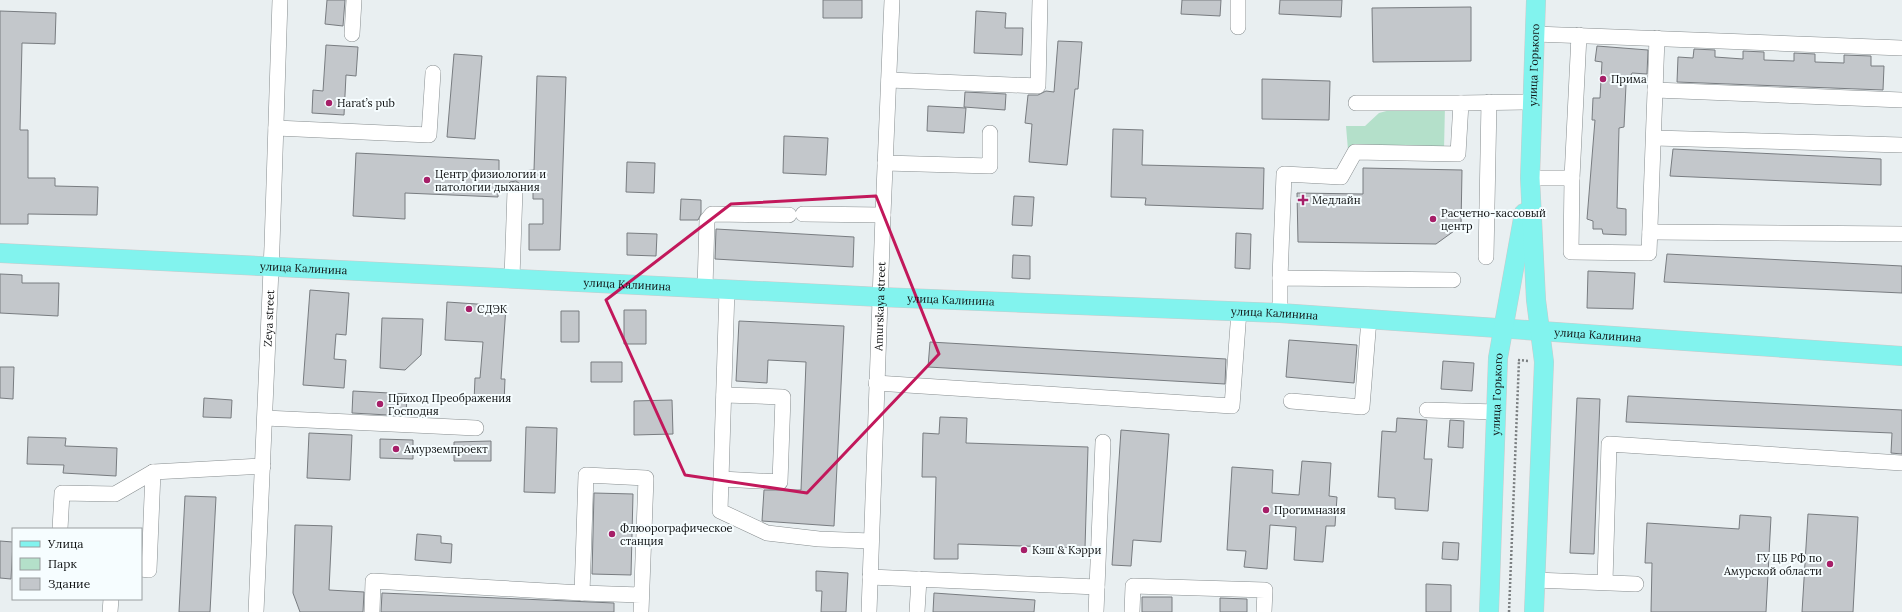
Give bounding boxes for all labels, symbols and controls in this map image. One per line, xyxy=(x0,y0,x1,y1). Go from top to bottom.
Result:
street label: улица Горького xyxy=(1525,23,1542,107)
place label: Прима xyxy=(1611,72,1647,86)
marker: Прима xyxy=(1598,74,1608,84)
place label: Harat’s pub xyxy=(337,96,395,110)
marker: Harat’s pub xyxy=(324,98,334,108)
place label: Центр физиологии и патологии дыхания xyxy=(435,167,546,194)
marker: Центр физиологии и патологии дыхания xyxy=(422,175,432,185)
place label: Медлайн xyxy=(1312,193,1361,207)
marker: Медлайн xyxy=(1297,194,1309,206)
place label: Расчетно-кассовый центр xyxy=(1441,206,1546,233)
marker: Расчетно-кассовый центр xyxy=(1428,214,1438,224)
street label: улица Калинина xyxy=(260,259,348,277)
street label: Amurskaya street xyxy=(871,261,888,352)
street label: улица Калинина xyxy=(583,275,672,294)
street label: Zeya street xyxy=(261,289,277,347)
street label: улица Калинина xyxy=(907,291,995,309)
place label: СДЭК xyxy=(477,302,508,316)
marker: СДЭК xyxy=(464,304,474,314)
street label: улица Калинина xyxy=(1231,304,1319,323)
street label: улица Калинина xyxy=(1554,325,1642,345)
street label: улица Горького xyxy=(1488,352,1506,436)
place label: Приход Преображения Господня xyxy=(388,391,511,418)
marker: Приход Преображения Господня xyxy=(375,399,385,409)
place label: Амурземпроект xyxy=(403,442,488,456)
marker: Амурземпроект xyxy=(391,444,401,454)
place label: Прогимназия xyxy=(1274,503,1346,517)
marker: Прогимназия xyxy=(1261,505,1271,515)
place label: Флюорографическое станция xyxy=(620,521,733,548)
legend xyxy=(12,528,142,600)
marker: Флюорографическое станция xyxy=(607,529,617,539)
text: Улица xyxy=(47,536,84,551)
place label: Кэш & Кэрри xyxy=(1032,543,1101,557)
marker: Кэш & Кэрри xyxy=(1019,545,1029,555)
place label: ГУ ЦБ РФ по Амурской области xyxy=(1723,551,1822,578)
text: Парк xyxy=(48,556,77,571)
marker: ГУ ЦБ РФ по Амурской области xyxy=(1825,559,1835,569)
text: Здание xyxy=(48,576,91,591)

